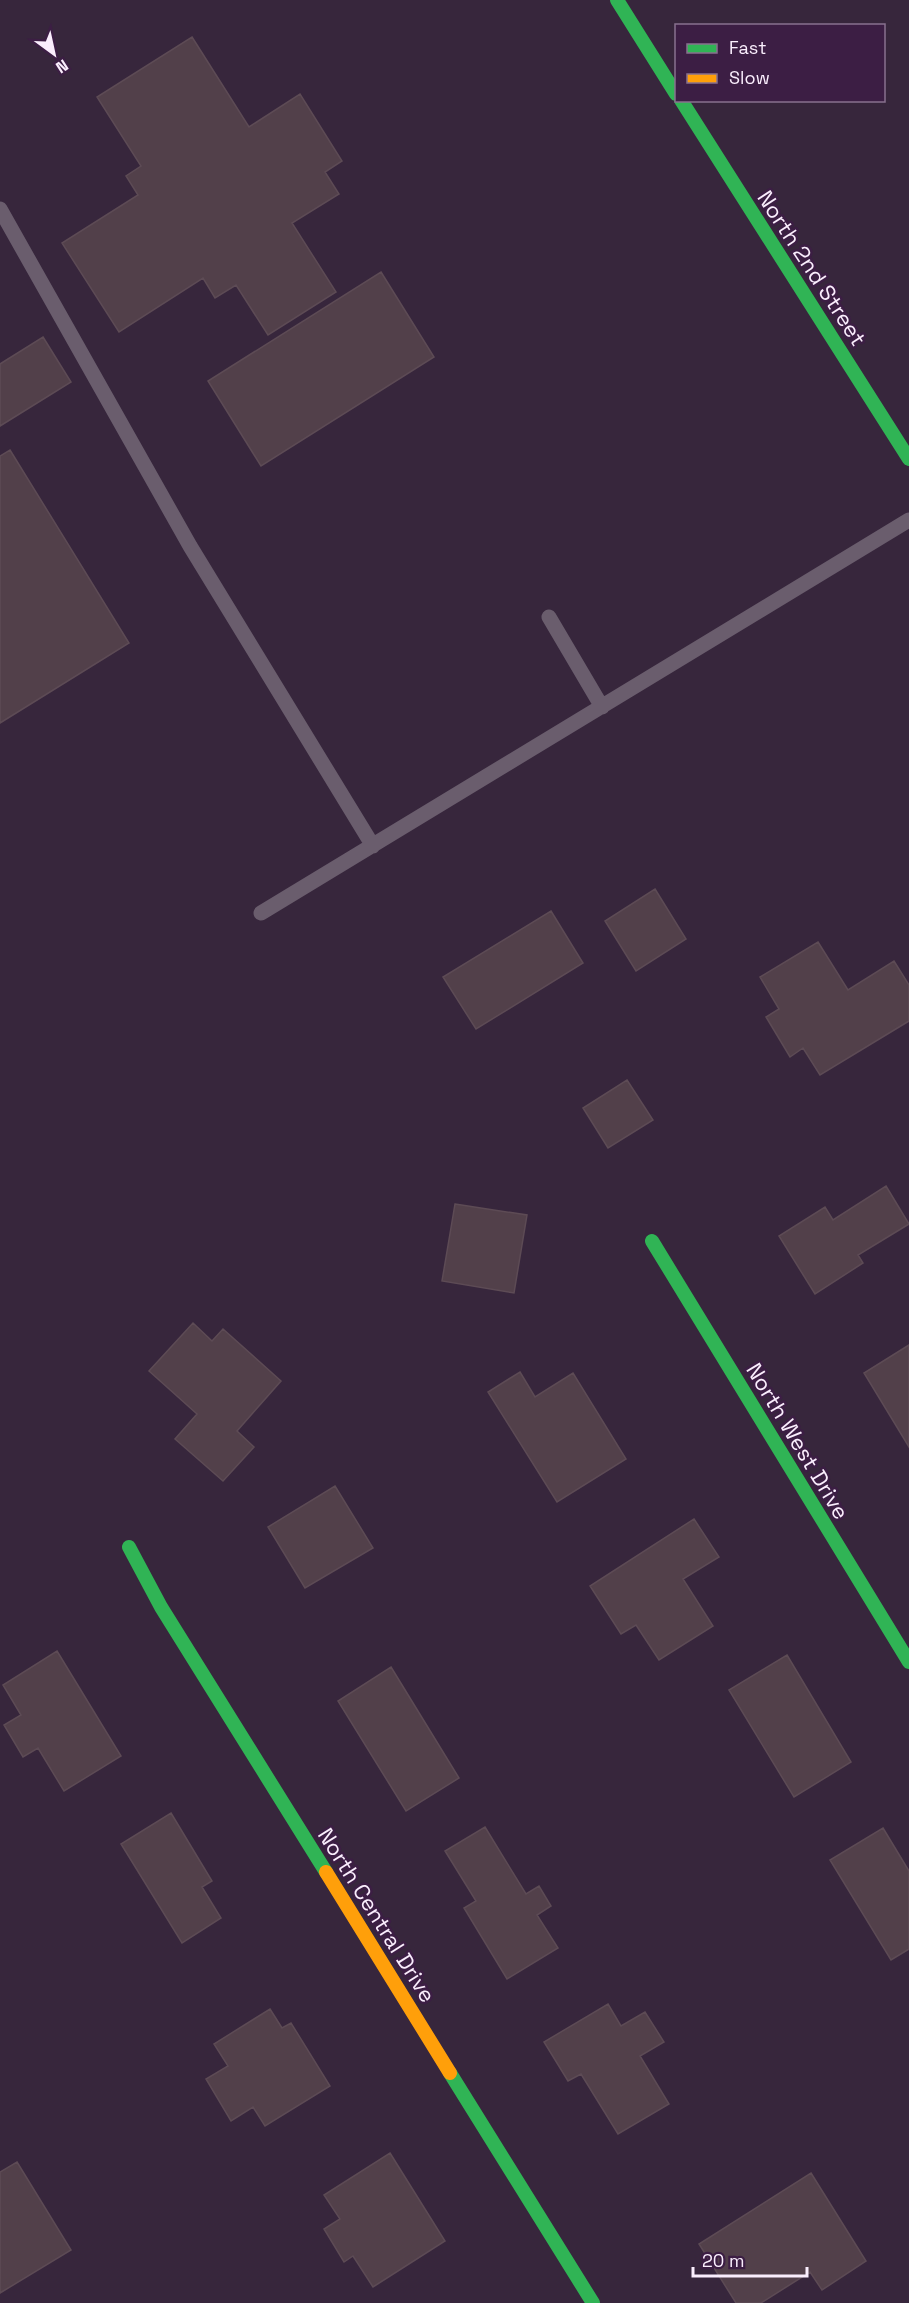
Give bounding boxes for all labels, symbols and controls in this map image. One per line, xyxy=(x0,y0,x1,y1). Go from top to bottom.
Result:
north arrow xyxy=(24,24,84,84)
legend xyxy=(675,24,885,102)
text: Fast xyxy=(729,36,766,59)
text: N xyxy=(52,54,72,78)
text: Slow xyxy=(729,66,770,89)
street label: North 2nd Street xyxy=(751,185,873,351)
street label: North West Drive xyxy=(740,1358,856,1524)
street label: North Central Drive xyxy=(312,1823,442,2007)
scale bar xyxy=(693,2240,807,2278)
text: 20 m xyxy=(702,2249,745,2272)

